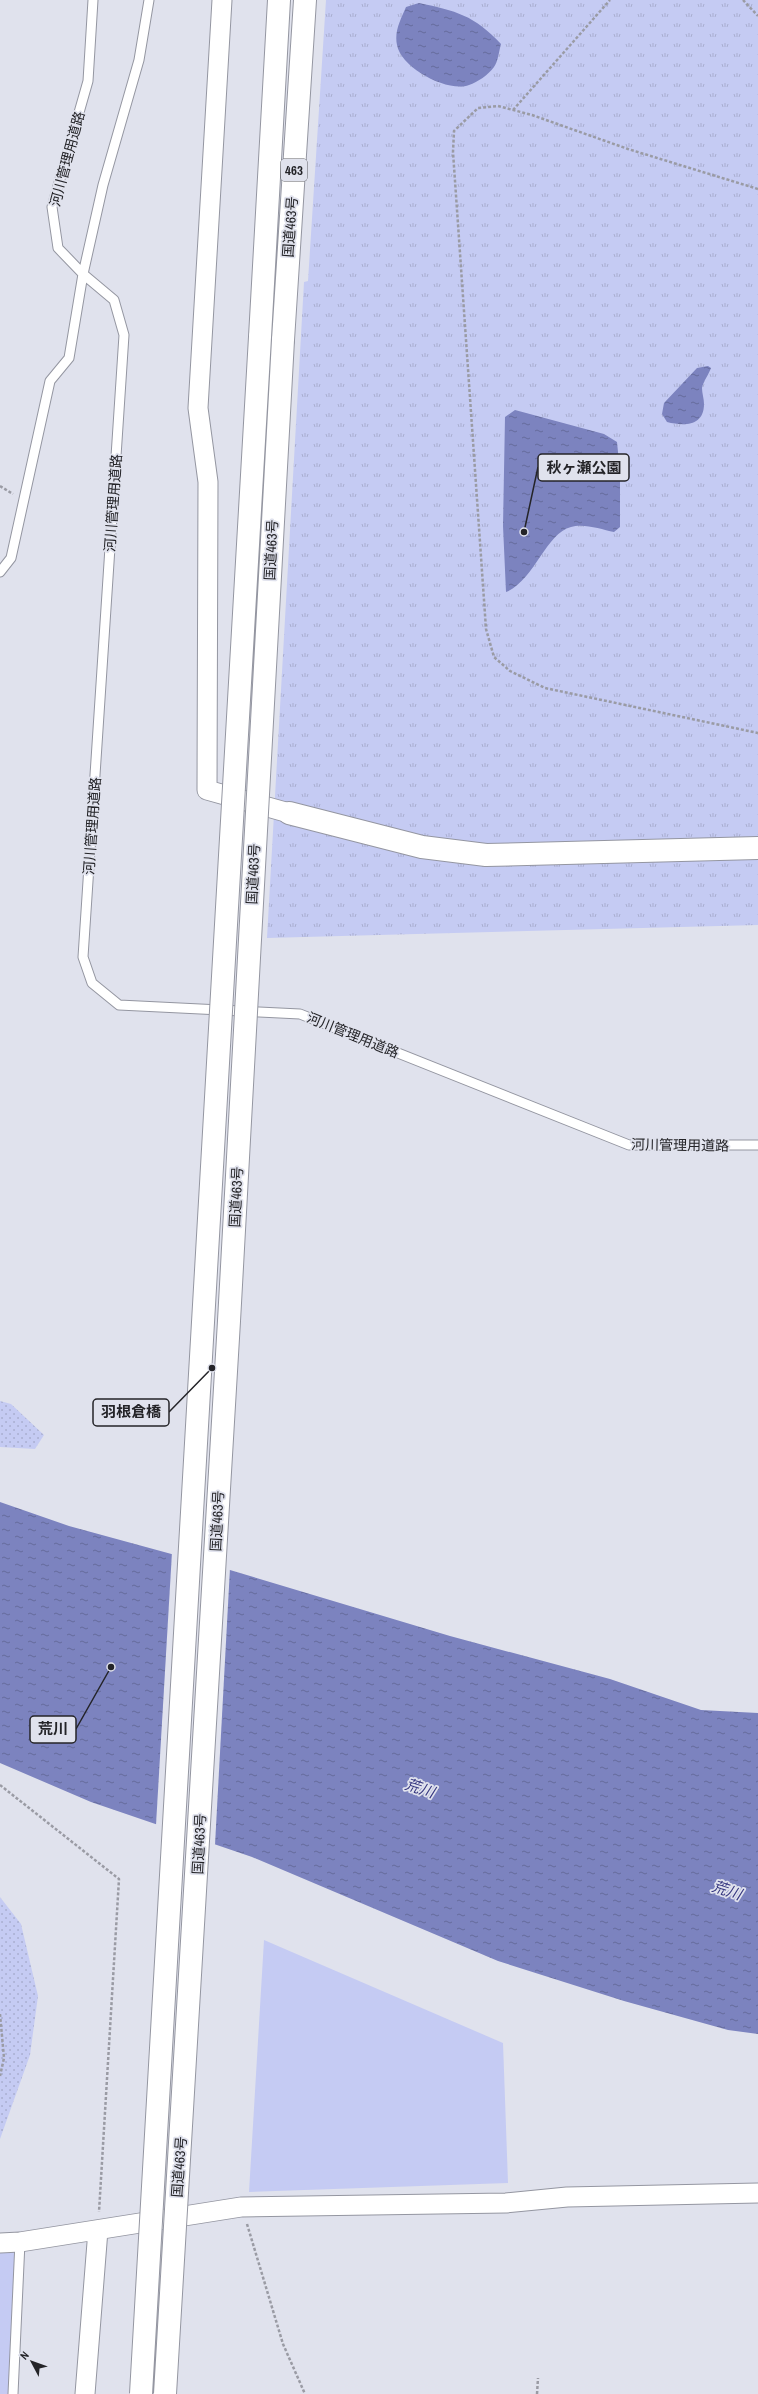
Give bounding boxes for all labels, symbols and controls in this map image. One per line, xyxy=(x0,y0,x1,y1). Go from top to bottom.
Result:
street label: 河川管理用道路 xyxy=(46,109,88,209)
road number: 463 xyxy=(281,159,307,181)
street label: 国道463号 xyxy=(279,196,301,258)
street label: 河川管理用道路 xyxy=(101,453,125,553)
callout: 秋ヶ瀬公園 xyxy=(538,454,629,481)
text: 秋ヶ瀬公園 xyxy=(546,457,622,478)
street label: 国道463号 xyxy=(260,519,282,581)
street label: 河川管理用道路 xyxy=(80,776,104,876)
street label: 国道463号 xyxy=(242,843,264,905)
street label: 河川管理用道路 xyxy=(304,1008,402,1062)
street label: 河川管理用道路 xyxy=(631,1135,729,1155)
street label: 国道463号 xyxy=(225,1166,247,1228)
callout: 羽根倉橋 xyxy=(93,1399,169,1426)
text: 羽根倉橋 xyxy=(101,1401,162,1422)
street label: 国道463号 xyxy=(206,1490,228,1552)
callout: 荒川 xyxy=(30,1716,76,1743)
text: 荒川 xyxy=(38,1718,68,1739)
water label: 荒川 xyxy=(402,1773,439,1803)
street label: 国道463号 xyxy=(188,1813,210,1875)
water label: 荒川 xyxy=(709,1875,746,1905)
street label: 国道463号 xyxy=(168,2136,190,2198)
north arrow xyxy=(12,2342,52,2382)
text: N xyxy=(17,2348,32,2362)

